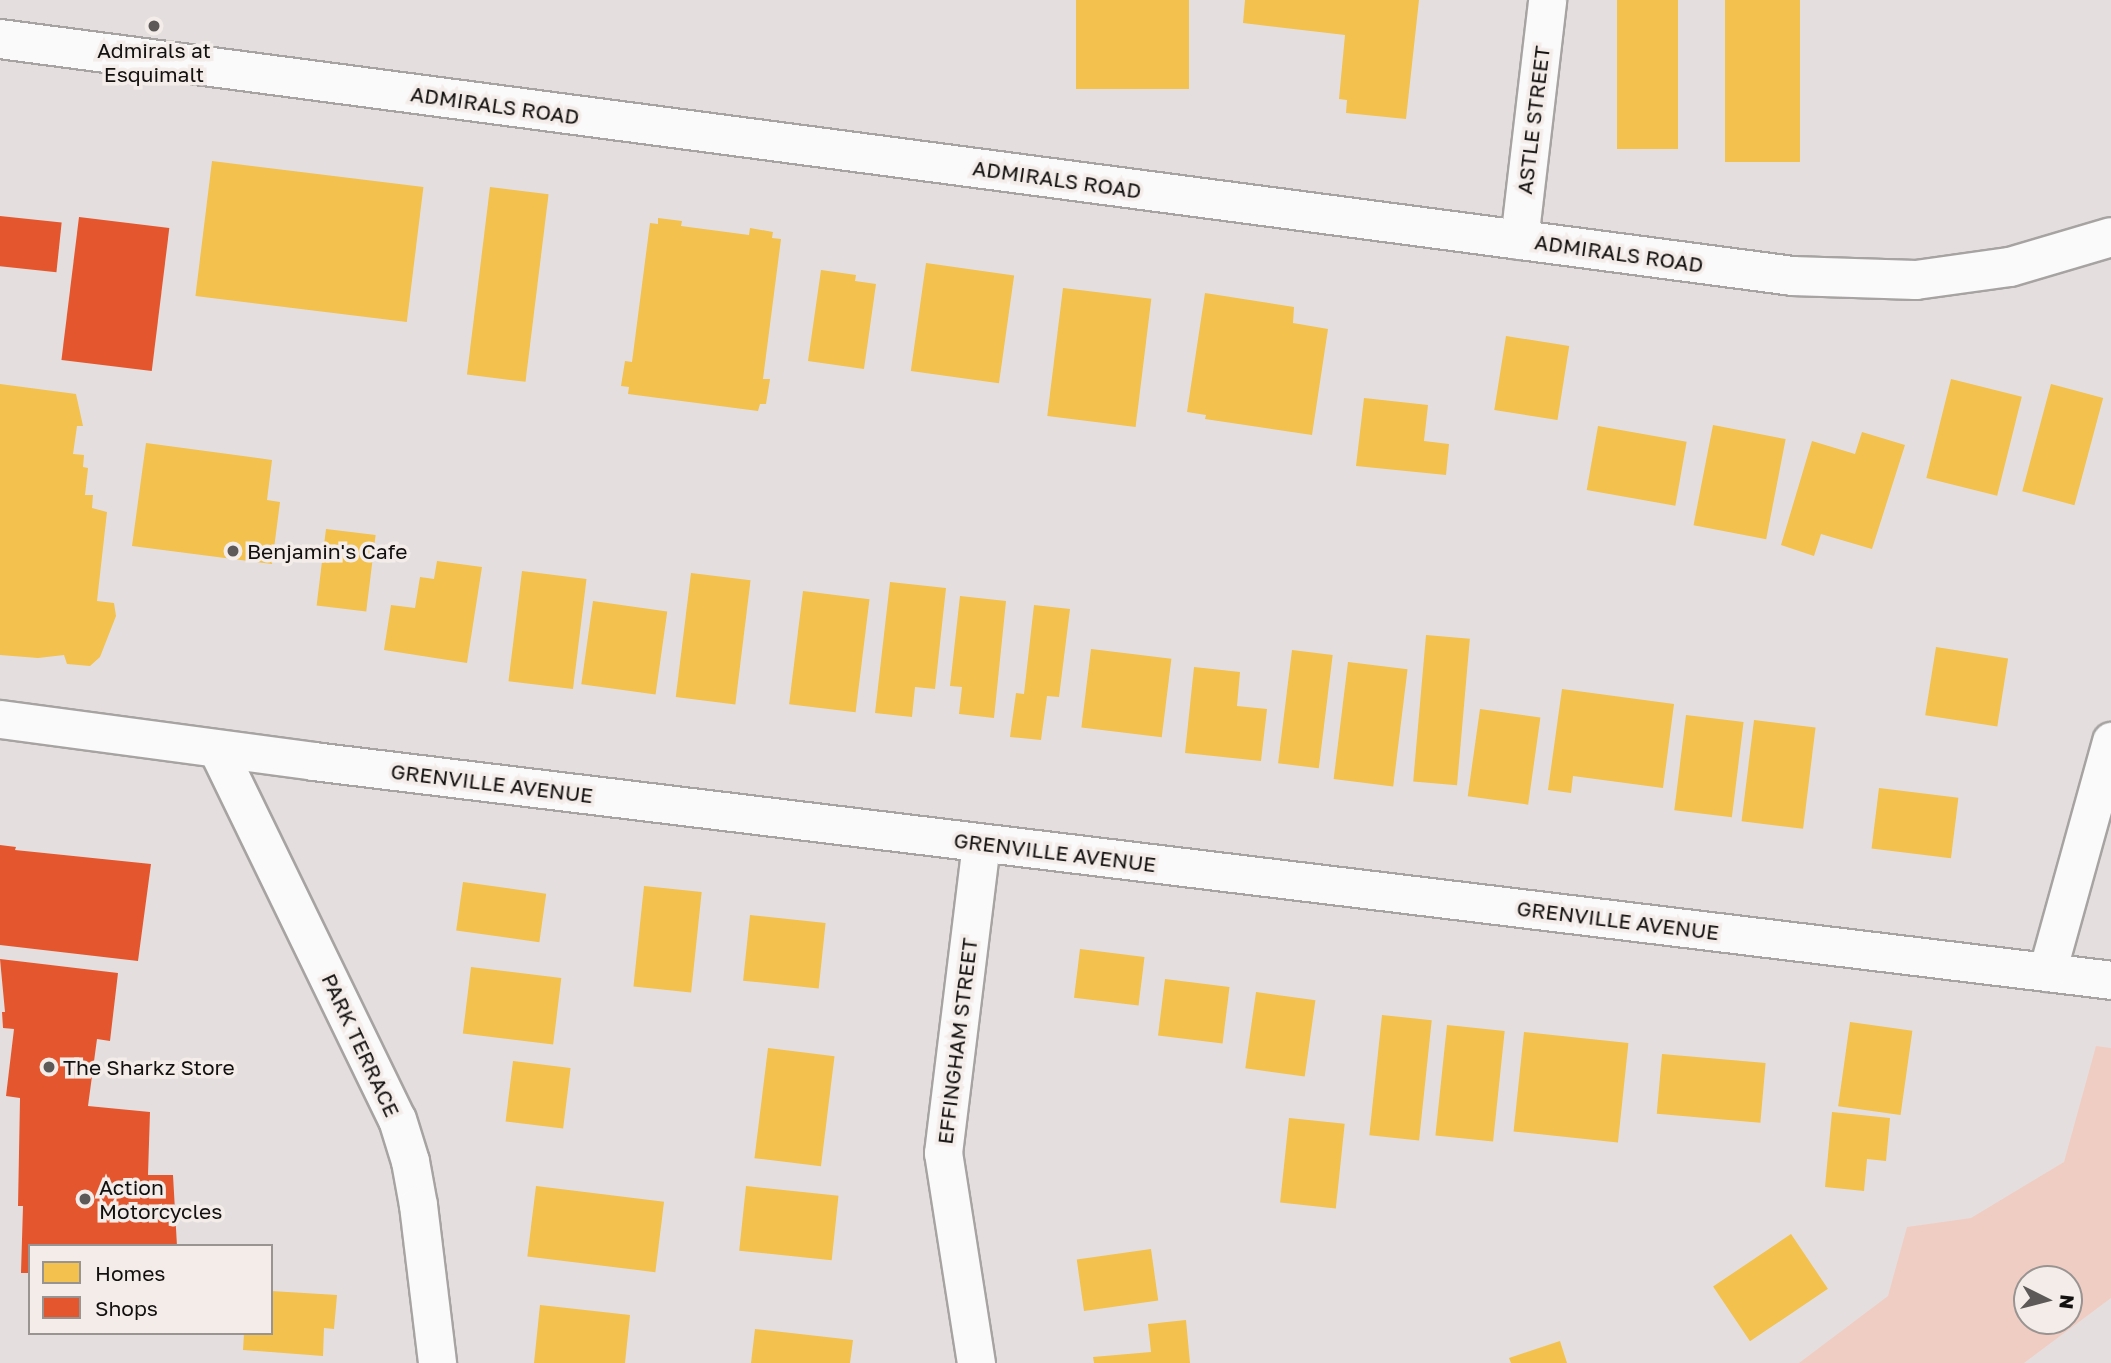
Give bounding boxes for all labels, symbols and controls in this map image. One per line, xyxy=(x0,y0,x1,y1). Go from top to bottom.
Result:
marker: Admirals at Esquimalt xyxy=(146,18,162,34)
place label: Admirals at Esquimalt xyxy=(97,37,211,87)
street label: ASTLE STREET xyxy=(1511,44,1555,196)
street label: ADMIRALS ROAD xyxy=(409,81,581,129)
street label: ADMIRALS ROAD xyxy=(971,155,1143,203)
street label: ADMIRALS ROAD xyxy=(1533,229,1705,277)
place label: Benjamin's Cafe xyxy=(247,538,407,564)
marker: Benjamin's Cafe xyxy=(225,543,241,559)
street label: GRENVILLE AVENUE xyxy=(389,758,595,808)
street label: GRENVILLE AVENUE xyxy=(952,827,1158,877)
street label: GRENVILLE AVENUE xyxy=(1515,895,1721,945)
street label: EFFINGHAM STREET xyxy=(932,936,982,1146)
street label: PARK TERRACE xyxy=(317,969,405,1121)
place label: The Sharkz Store xyxy=(63,1054,235,1080)
marker: The Sharkz Store xyxy=(41,1059,57,1075)
place label: Action Motorcycles xyxy=(99,1174,222,1224)
marker: Action Motorcycles xyxy=(77,1191,93,1207)
legend xyxy=(28,1244,273,1335)
text: Homes xyxy=(95,1260,165,1286)
north arrow xyxy=(2013,1265,2083,1335)
text: N xyxy=(2055,1294,2080,1310)
text: Shops xyxy=(95,1295,158,1321)

